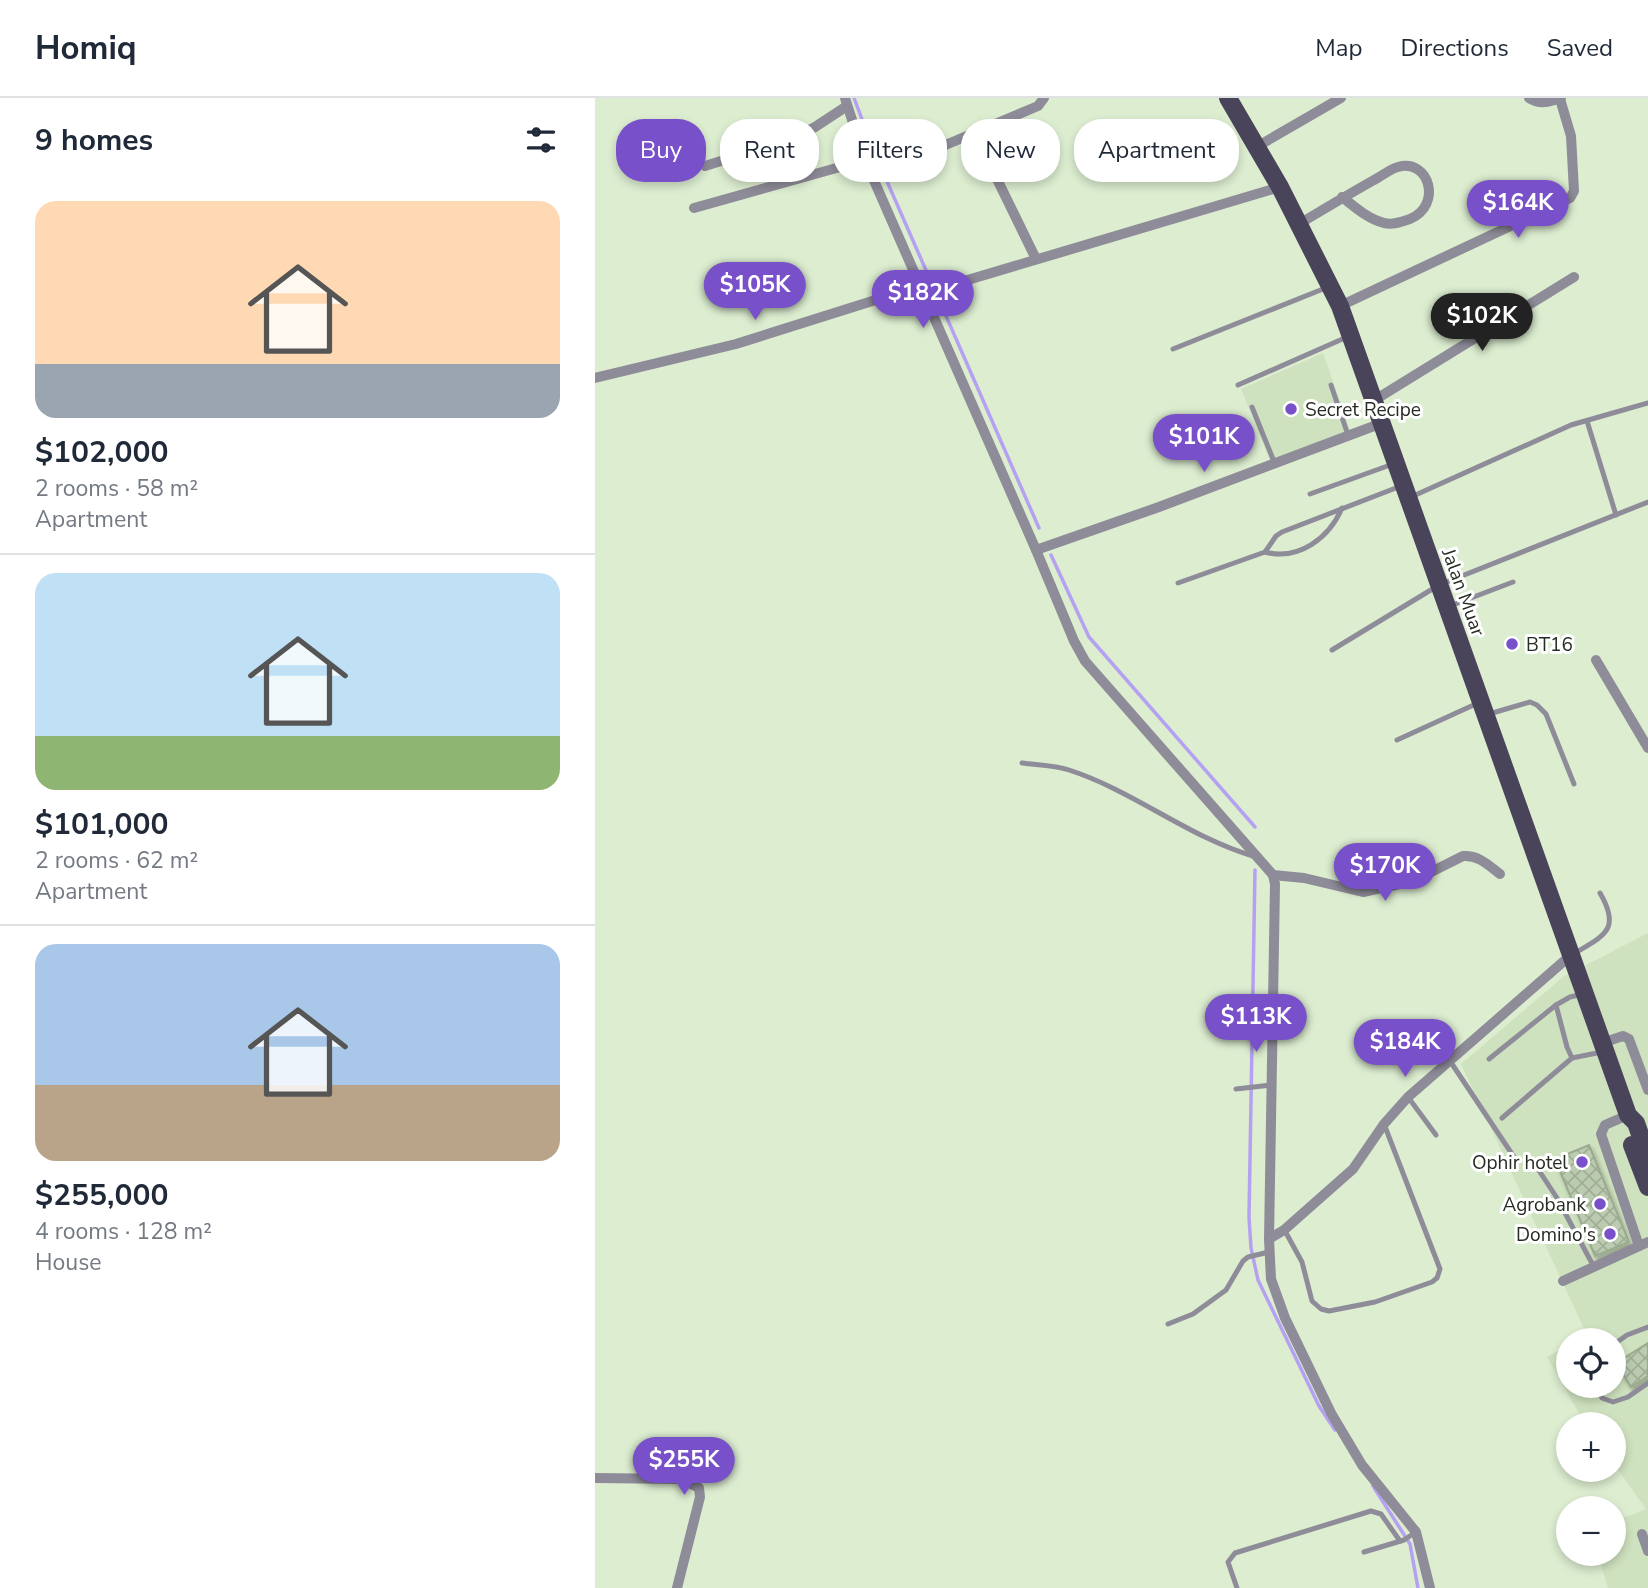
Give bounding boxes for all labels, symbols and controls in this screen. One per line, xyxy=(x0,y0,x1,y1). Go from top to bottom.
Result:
text: Homiq xyxy=(35,26,137,71)
text: Map xyxy=(1315,32,1362,64)
text: Directions xyxy=(1400,32,1509,64)
text: Saved xyxy=(1547,32,1613,64)
chip: Buy xyxy=(616,119,706,182)
chip: Rent xyxy=(720,119,819,182)
chip: Filters xyxy=(833,119,947,182)
chip: New xyxy=(961,119,1060,182)
chip: Apartment xyxy=(1074,119,1239,182)
text: 9 homes xyxy=(35,120,153,161)
icon: filters xyxy=(522,121,560,159)
pin: $164K xyxy=(1469,180,1567,240)
text: $164K xyxy=(1483,187,1553,218)
icon: home xyxy=(235,246,361,372)
pin: $105K xyxy=(706,262,804,322)
text: $105K xyxy=(720,269,790,300)
pin: $182K xyxy=(874,271,972,330)
text: $182K xyxy=(888,277,958,308)
pin: $102K xyxy=(1433,294,1531,353)
text: $102K xyxy=(1447,300,1517,331)
place label: Secret Recipe xyxy=(1305,397,1421,423)
marker: Secret Recipe xyxy=(1283,401,1299,417)
pin: $101K xyxy=(1155,414,1253,474)
text: $101K xyxy=(1169,421,1239,452)
text: $102,000 xyxy=(35,432,168,473)
text: 2 rooms · 58 m² xyxy=(35,473,198,504)
text: Apartment xyxy=(35,504,147,535)
street label: Jalan Muar xyxy=(1435,544,1491,640)
icon: home xyxy=(235,618,361,744)
place label: BT16 xyxy=(1526,632,1573,658)
marker: BT16 xyxy=(1504,636,1520,652)
text: $101,000 xyxy=(35,804,168,845)
pin: $170K xyxy=(1336,844,1434,903)
text: 2 rooms · 62 m² xyxy=(35,845,198,876)
text: $170K xyxy=(1350,850,1420,881)
text: Apartment xyxy=(35,876,147,907)
icon: home xyxy=(235,989,361,1115)
pin: $113K xyxy=(1207,995,1305,1054)
text: $113K xyxy=(1221,1001,1291,1032)
pin: $184K xyxy=(1356,1020,1454,1079)
text: $184K xyxy=(1370,1026,1440,1057)
place label: Ophir hotel xyxy=(1472,1150,1568,1176)
marker: Ophir hotel xyxy=(1574,1154,1590,1170)
text: $255,000 xyxy=(35,1175,168,1216)
place label: Agrobank xyxy=(1502,1192,1586,1218)
marker: Agrobank xyxy=(1592,1196,1608,1212)
text: 4 rooms · 128 m² xyxy=(35,1216,212,1247)
place label: Domino's xyxy=(1516,1222,1596,1248)
marker: Domino's xyxy=(1602,1226,1618,1242)
text: House xyxy=(35,1247,102,1278)
map controls xyxy=(1556,1328,1626,1566)
button: locate xyxy=(1556,1328,1626,1398)
button: + xyxy=(1556,1412,1626,1482)
pin: $255K xyxy=(635,1438,733,1497)
text: $255K xyxy=(649,1444,719,1475)
button: − xyxy=(1556,1496,1626,1566)

